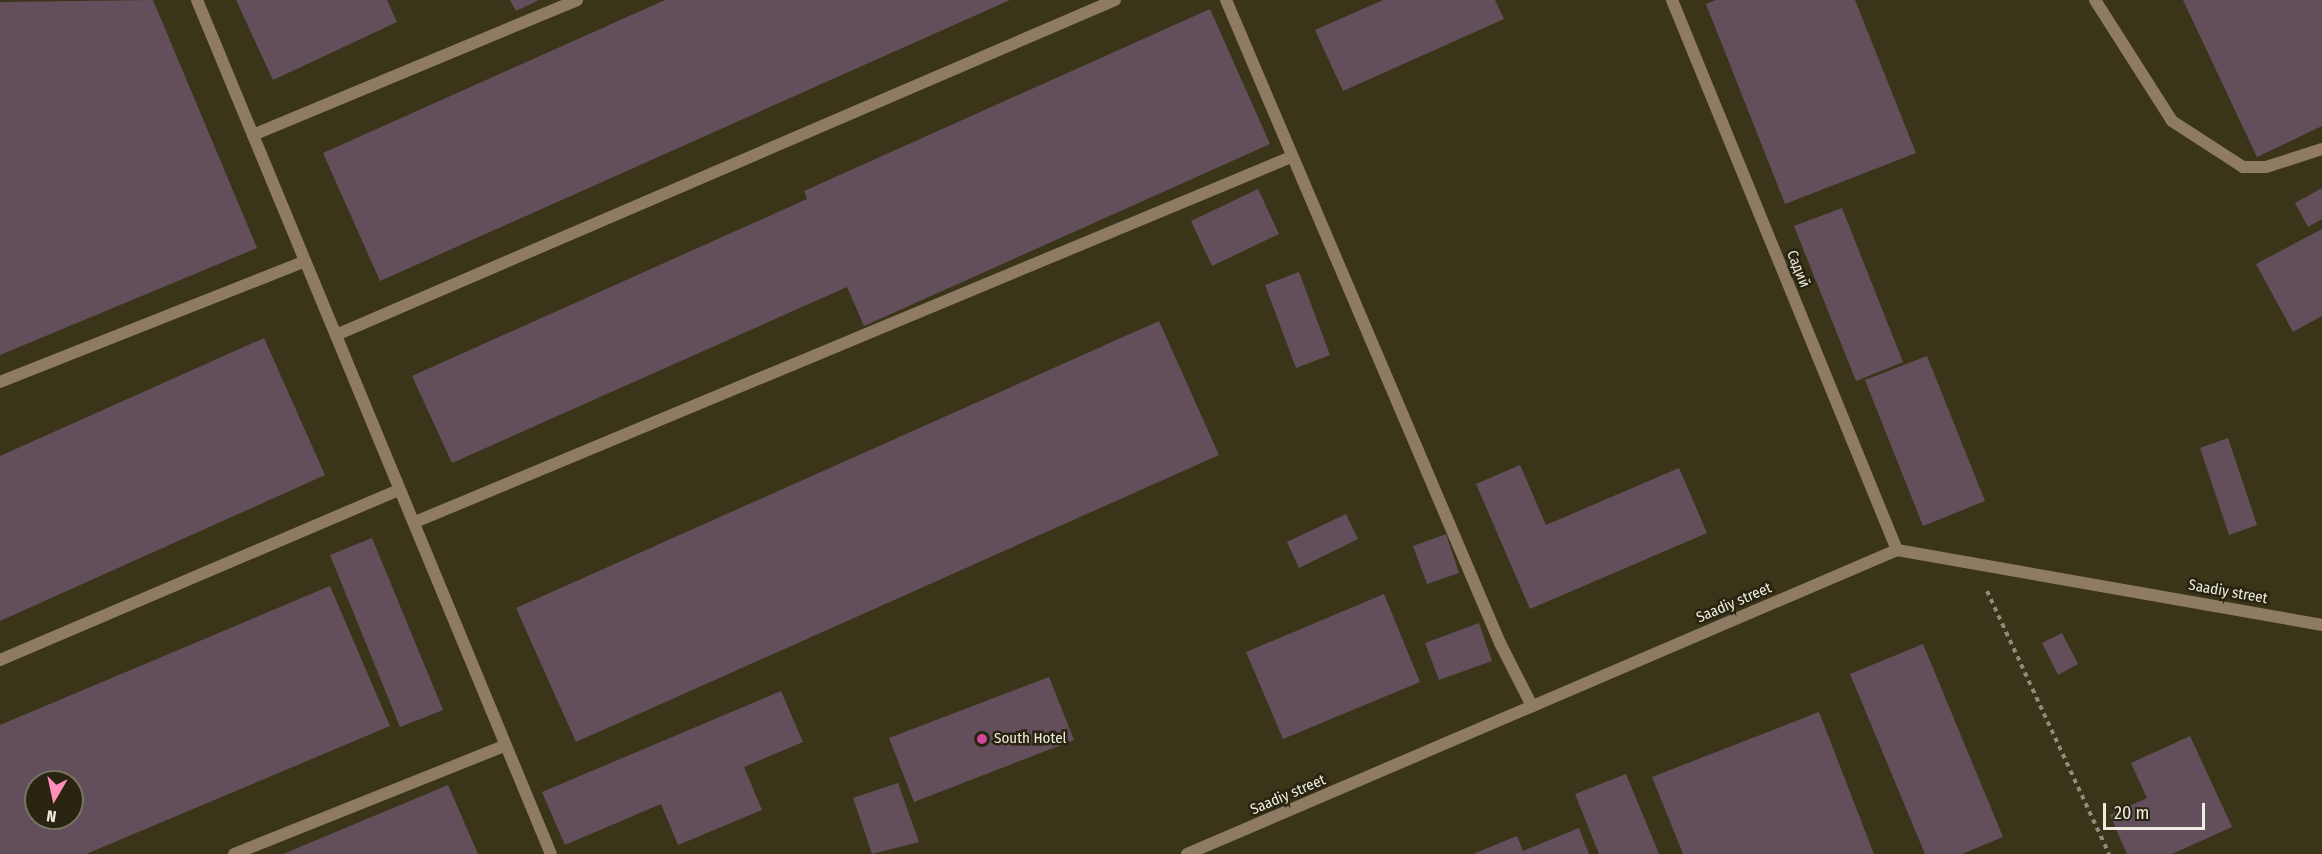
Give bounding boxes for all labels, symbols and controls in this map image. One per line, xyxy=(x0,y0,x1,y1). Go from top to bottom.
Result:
street label: Садий xyxy=(1782,248,1814,290)
street label: Saadiy street xyxy=(2187,576,2269,608)
street label: Saadiy street xyxy=(1694,579,1774,627)
place label: South Hotel xyxy=(994,730,1067,748)
marker: South Hotel xyxy=(975,732,989,746)
north arrow xyxy=(24,770,84,830)
street label: Saadiy street xyxy=(1248,771,1328,819)
scale bar xyxy=(2106,791,2208,829)
text: 20 m xyxy=(2114,802,2149,824)
text: N xyxy=(45,806,58,826)

